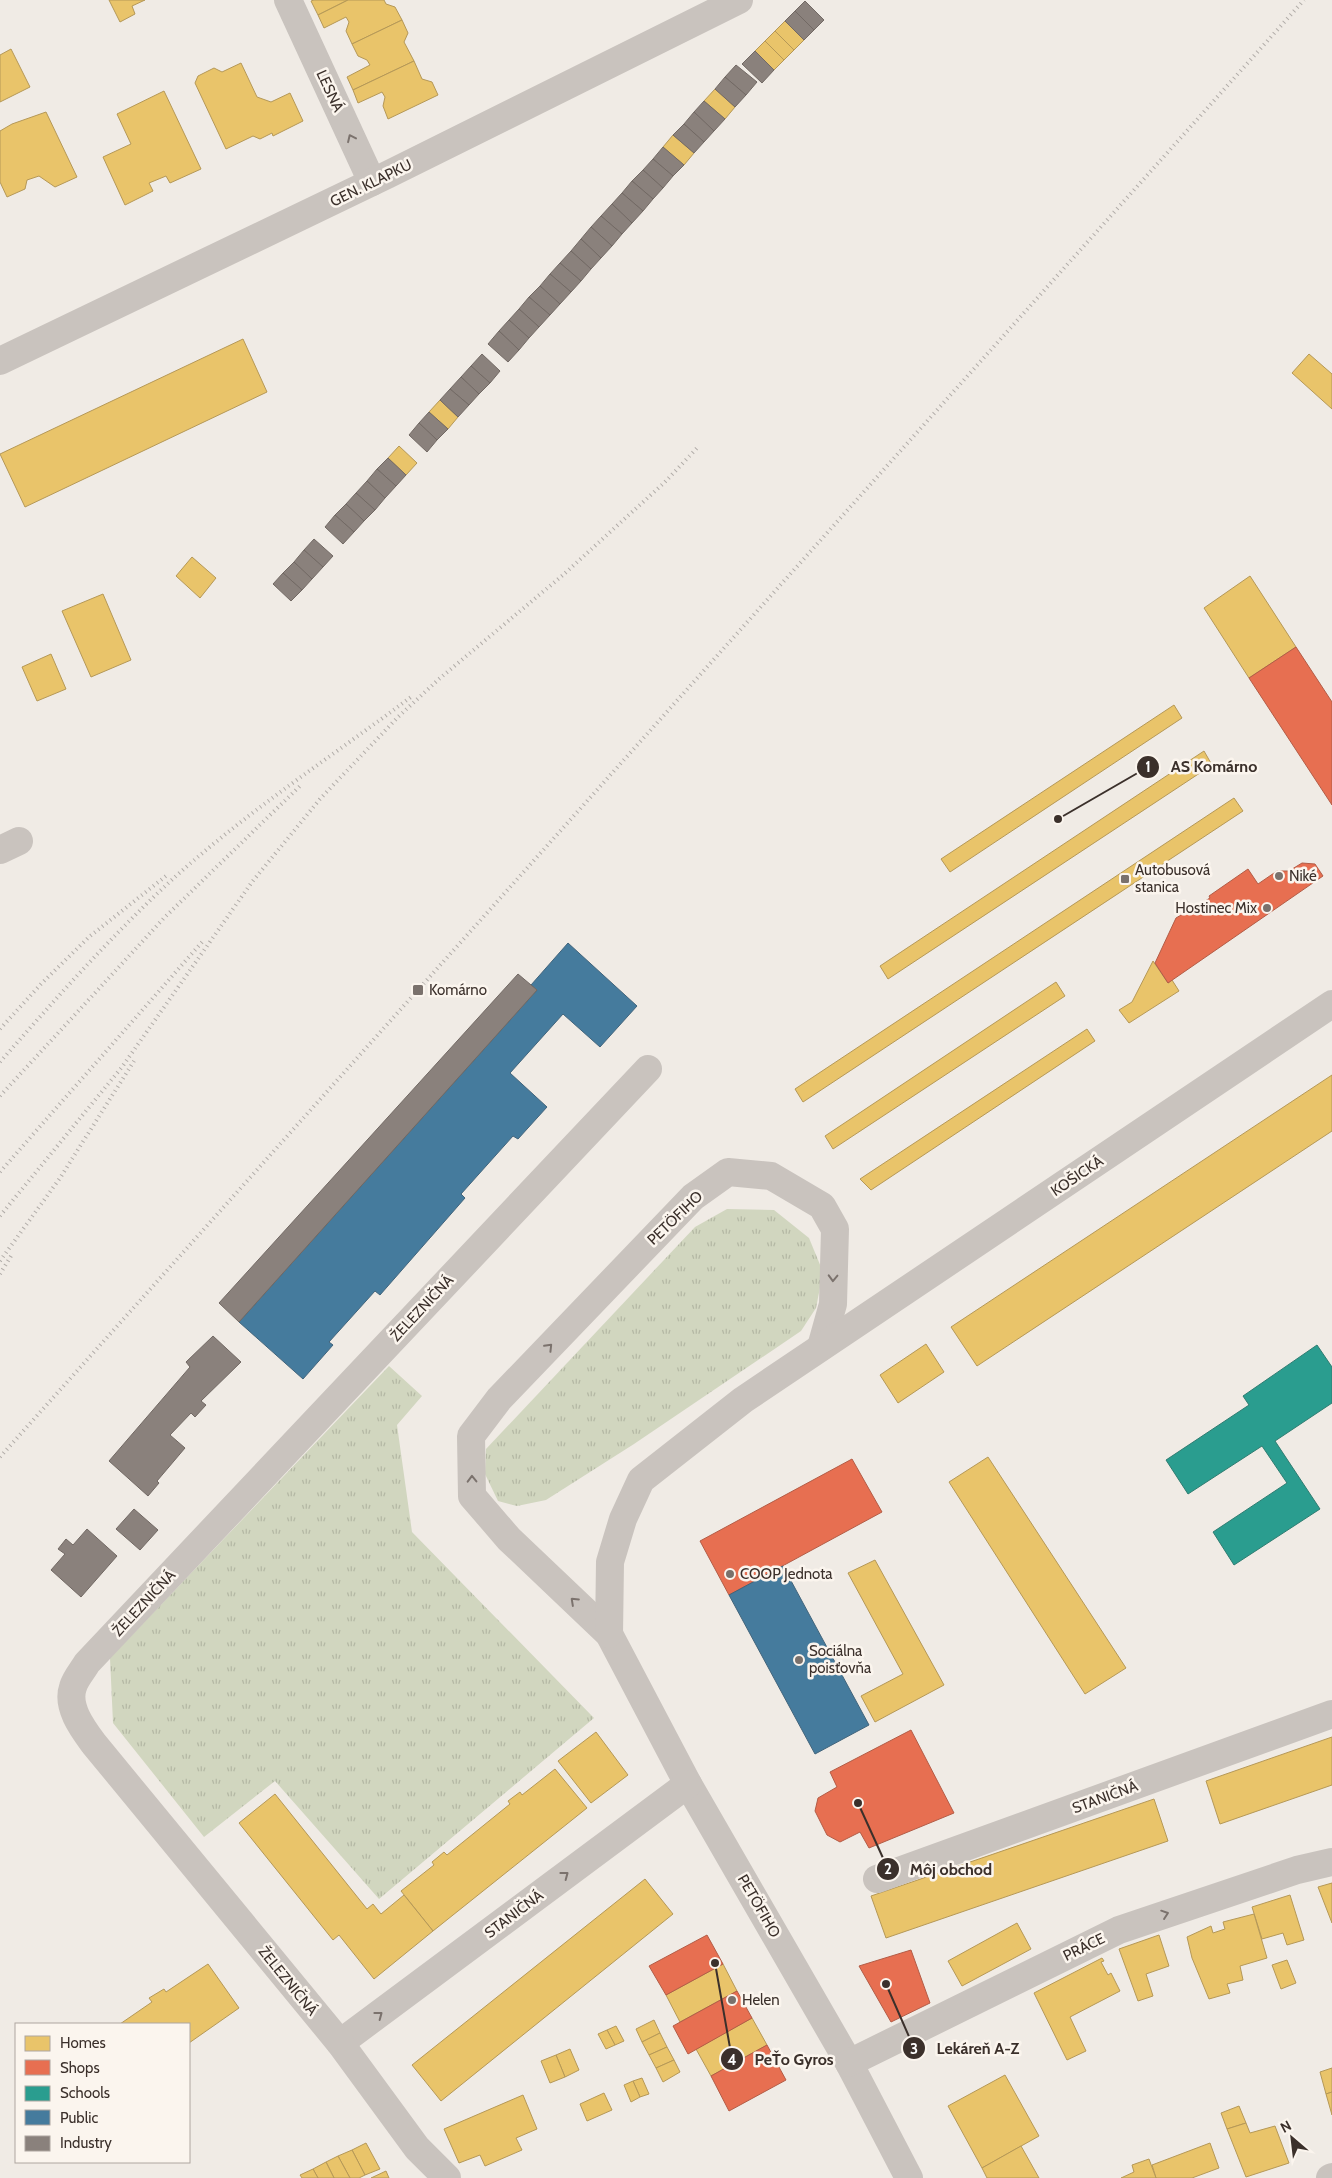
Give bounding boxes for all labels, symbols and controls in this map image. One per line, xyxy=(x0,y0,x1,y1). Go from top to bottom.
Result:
street label: LESNÁ xyxy=(312,67,349,116)
one-way arrow xyxy=(347,134,358,143)
street label: GEN. KLAPKU xyxy=(327,155,415,211)
callout: AS Komárno xyxy=(1136,751,1267,782)
text: AS Komárno xyxy=(1171,757,1257,776)
text: 1 xyxy=(1145,758,1151,776)
place label: Autobusová stanica xyxy=(1135,861,1211,896)
place label: Niké xyxy=(1289,867,1317,885)
marker: Niké xyxy=(1273,870,1285,882)
marker: Autobusová stanica xyxy=(1119,873,1131,885)
place label: Hostinec Mix xyxy=(1175,899,1257,917)
marker: Hostinec Mix xyxy=(1261,902,1273,914)
place label: Komárno xyxy=(429,981,487,999)
marker: Komárno xyxy=(411,983,425,997)
street label: KOŠICKÁ xyxy=(1047,1151,1107,1200)
street label: PETÖFIHO xyxy=(644,1187,706,1249)
street label: ŽELEZNIČNÁ xyxy=(386,1270,458,1345)
one-way arrow xyxy=(828,1274,839,1282)
one-way arrow xyxy=(544,1343,553,1352)
one-way arrow xyxy=(467,1475,477,1482)
street label: ŽELEZNIČNÁ xyxy=(108,1565,180,1640)
place label: COOP Jednota xyxy=(740,1565,833,1583)
marker: COOP Jednota xyxy=(724,1568,736,1580)
one-way arrow xyxy=(570,1598,579,1607)
place label: Sociálna poisťovňa xyxy=(809,1642,872,1677)
marker: Sociálna poisťovňa xyxy=(793,1654,805,1666)
street label: STANIČNÁ xyxy=(1069,1776,1141,1817)
callout: Môj obchod xyxy=(875,1854,1002,1885)
text: 2 xyxy=(884,1860,892,1878)
text: Môj obchod xyxy=(910,1860,992,1879)
street label: PETÖFIHO xyxy=(734,1871,784,1941)
one-way arrow xyxy=(559,1873,568,1881)
street label: STANIČNÁ xyxy=(481,1885,547,1942)
one-way arrow xyxy=(1160,1910,1169,1920)
street label: PRÁCE xyxy=(1060,1928,1108,1965)
street label: ŽELEZNIČNÁ xyxy=(255,1942,323,2020)
place label: Helen xyxy=(742,1991,780,2009)
marker: Helen xyxy=(726,1994,738,2006)
one-way arrow xyxy=(373,2012,383,2021)
legend xyxy=(15,2023,190,2163)
callout: Lekáreň A-Z xyxy=(901,2033,1029,2064)
text: Homes xyxy=(60,2034,106,2052)
text: Lekáreň A-Z xyxy=(937,2039,1020,2058)
text: 3 xyxy=(910,2040,918,2058)
callout: PeŤo Gyros xyxy=(720,2044,844,2075)
text: PeŤo Gyros xyxy=(754,2050,834,2069)
text: 4 xyxy=(727,2051,737,2069)
text: Shops xyxy=(60,2059,100,2077)
text: Schools xyxy=(60,2084,110,2102)
text: Public xyxy=(60,2109,98,2127)
north arrow xyxy=(1267,2113,1317,2163)
text: N xyxy=(1277,2116,1294,2137)
text: Industry xyxy=(60,2134,112,2152)

